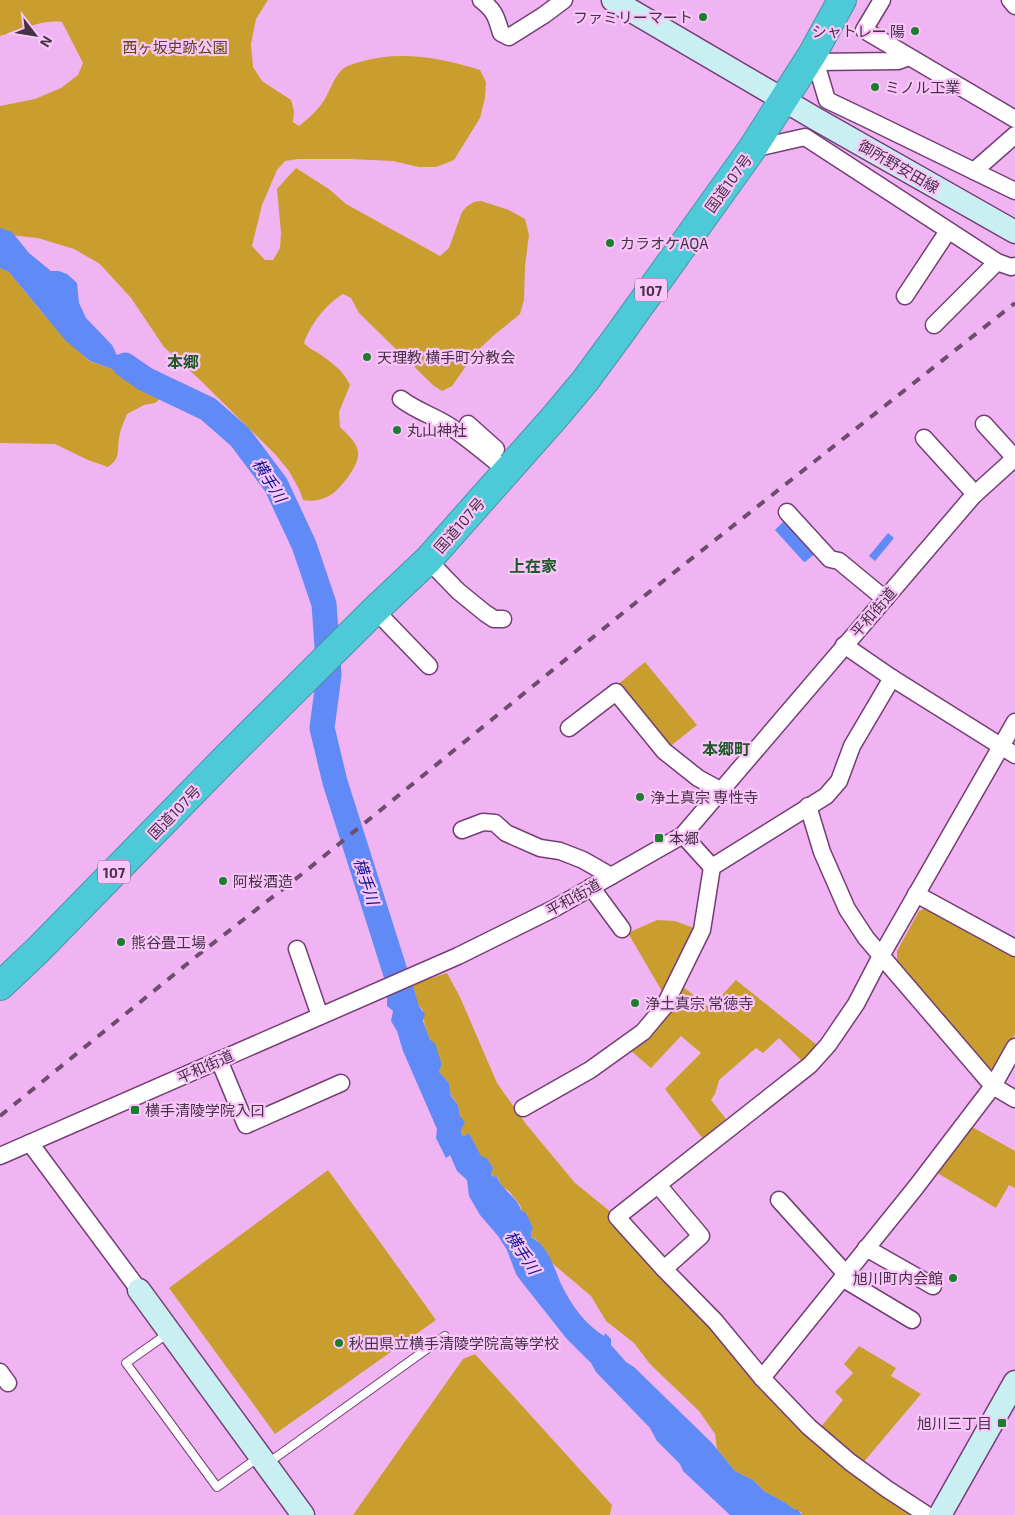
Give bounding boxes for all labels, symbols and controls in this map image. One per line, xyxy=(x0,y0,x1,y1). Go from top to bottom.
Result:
place label: ファミリーマート xyxy=(573,8,693,26)
north arrow xyxy=(10,10,60,60)
marker: ファミリーマート xyxy=(697,11,709,23)
place label: シャトレー 陽 xyxy=(812,22,905,40)
marker: シャトレー 陽 xyxy=(909,25,921,37)
text: N xyxy=(37,33,56,51)
park label: 西ヶ坂史跡公園 xyxy=(122,38,228,56)
place label: ミノル工業 xyxy=(885,78,960,96)
marker: ミノル工業 xyxy=(869,81,881,93)
street label: 御所野安田線 xyxy=(856,136,942,196)
street label: 国道107号 xyxy=(701,150,755,216)
place label: カラオケAQA xyxy=(620,234,709,253)
marker: カラオケAQA xyxy=(604,237,616,249)
road number: 107 xyxy=(635,278,667,302)
place label: 天理教 横手町分教会 xyxy=(377,348,515,366)
marker: 天理教 横手町分教会 xyxy=(361,351,373,363)
district label: 本郷 xyxy=(167,352,199,371)
place label: 丸山神社 xyxy=(407,421,467,439)
marker: 丸山神社 xyxy=(391,424,403,436)
water label: 横手川 xyxy=(249,455,292,507)
street label: 国道107号 xyxy=(430,494,488,556)
district label: 上在家 xyxy=(509,556,557,575)
street label: 平和街道 xyxy=(847,583,899,641)
district label: 本郷町 xyxy=(702,739,750,758)
street label: 国道107号 xyxy=(144,781,204,843)
place label: 浄土真宗 専性寺 xyxy=(650,788,758,806)
marker: 浄土真宗 専性寺 xyxy=(634,791,646,803)
place label: 本郷 xyxy=(669,829,699,847)
marker: 本郷 xyxy=(653,832,665,844)
water label: 横手川 xyxy=(351,855,384,909)
road number: 107 xyxy=(98,860,130,884)
place label: 阿桜酒造 xyxy=(233,872,293,890)
marker: 阿桜酒造 xyxy=(217,875,229,887)
street label: 平和街道 xyxy=(542,875,604,919)
place label: 熊谷畳工場 xyxy=(131,933,206,951)
marker: 熊谷畳工場 xyxy=(115,936,127,948)
place label: 浄土真宗 常徳寺 xyxy=(645,994,753,1012)
marker: 浄土真宗 常徳寺 xyxy=(629,997,641,1009)
street label: 平和街道 xyxy=(174,1046,236,1086)
place label: 横手清陵学院入口 xyxy=(145,1101,265,1119)
marker: 横手清陵学院入口 xyxy=(129,1104,141,1116)
water label: 横手川 xyxy=(502,1227,545,1279)
place label: 旭川町内会館 xyxy=(853,1269,943,1287)
marker: 旭川町内会館 xyxy=(947,1272,959,1284)
place label: 秋田県立横手清陵学院高等学校 xyxy=(349,1334,559,1352)
marker: 秋田県立横手清陵学院高等学校 xyxy=(333,1337,345,1349)
place label: 旭川三丁目 xyxy=(917,1414,992,1432)
marker: 旭川三丁目 xyxy=(996,1417,1008,1429)

